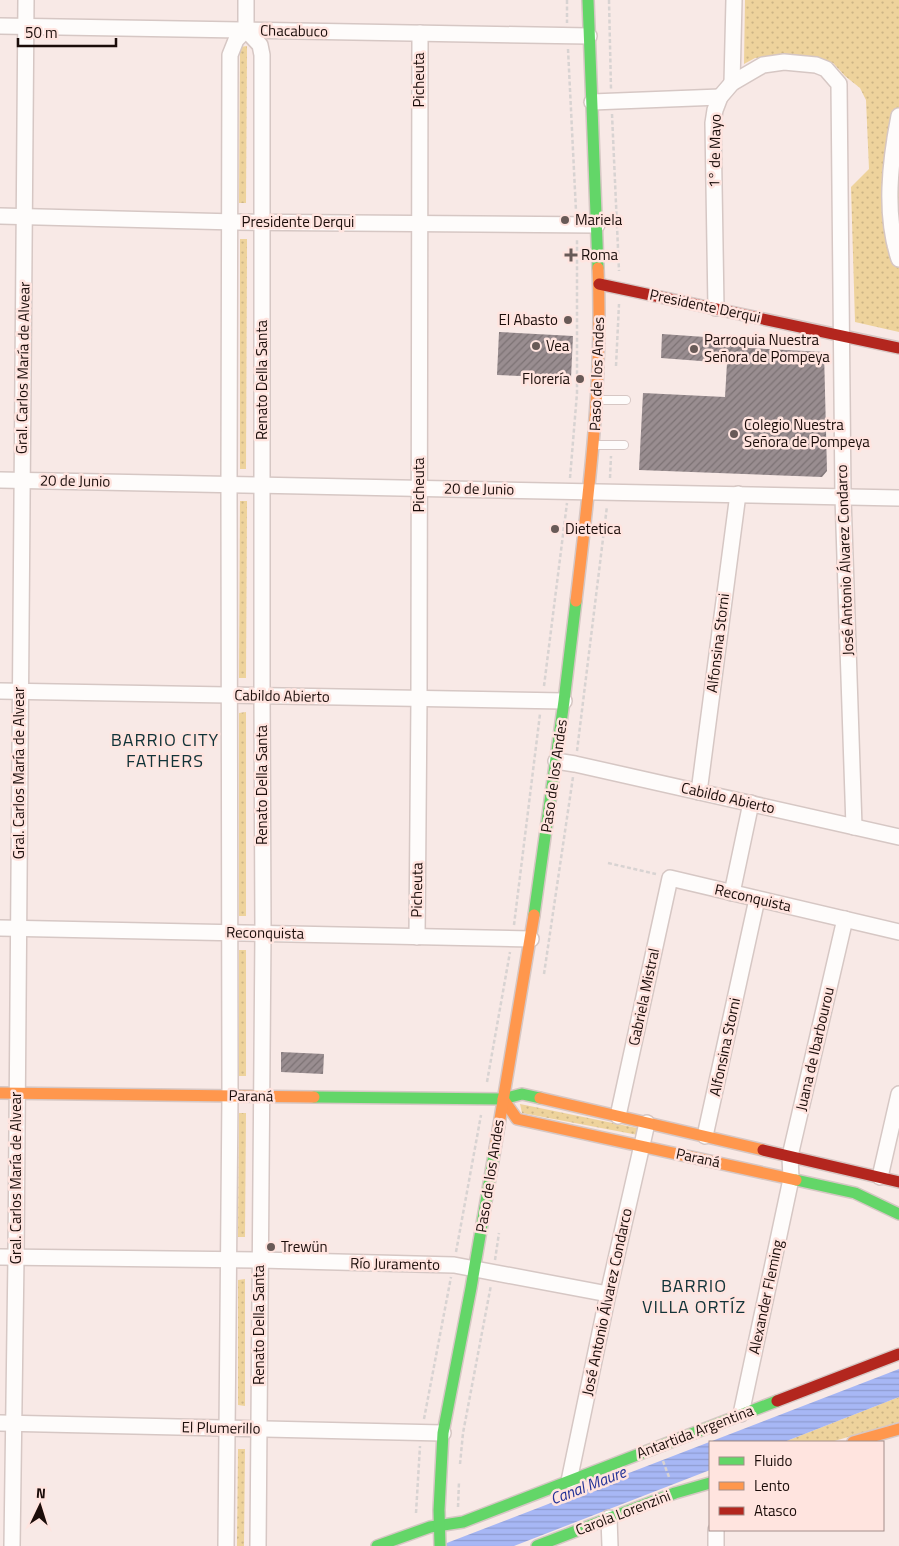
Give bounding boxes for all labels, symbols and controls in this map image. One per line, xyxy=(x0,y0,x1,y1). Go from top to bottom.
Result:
scale bar xyxy=(18,15,115,47)
street label: Chacabuco xyxy=(260,18,328,43)
text: 50 m xyxy=(25,21,58,44)
street label: Picheuta xyxy=(407,52,430,108)
street label: 1° de Mayo xyxy=(702,114,727,188)
place label: Mariela xyxy=(575,208,623,231)
street label: Presidente Derqui xyxy=(242,210,354,233)
marker: Mariela xyxy=(559,214,571,226)
place label: Roma xyxy=(581,243,619,266)
marker: Roma xyxy=(565,249,577,261)
street label: Gral. Carlos María de Alvear xyxy=(9,282,36,454)
street label: Presidente Derqui xyxy=(648,283,763,328)
place label: El Abasto xyxy=(498,308,558,331)
marker: El Abasto xyxy=(562,314,574,326)
street label: Paso de los Andes xyxy=(583,316,610,432)
street label: Renato Della Santa xyxy=(250,319,273,440)
place label: Parroquia Nuestra Señora de Pompeya xyxy=(704,328,830,368)
place label: Vea xyxy=(546,334,570,357)
marker: Vea xyxy=(530,340,542,352)
marker: Parroquia Nuestra Señora de Pompeya xyxy=(688,343,700,355)
place label: Florería xyxy=(522,367,570,390)
marker: Florería xyxy=(574,373,586,385)
place label: Colegio Nuestra Señora de Pompeya xyxy=(744,413,870,453)
marker: Colegio Nuestra Señora de Pompeya xyxy=(728,428,740,440)
street label: Picheuta xyxy=(407,457,430,513)
street label: José Antonio Álvarez Condarco xyxy=(830,464,859,656)
street label: 20 de Junio xyxy=(40,468,111,493)
street label: 20 de Junio xyxy=(444,476,515,501)
place label: Dietetica xyxy=(565,517,621,540)
marker: Dietetica xyxy=(549,523,561,535)
street label: Alfonsina Storni xyxy=(700,592,735,694)
street label: Cabildo Abierto xyxy=(234,683,330,708)
street label: Gral. Carlos María de Alvear xyxy=(7,687,30,859)
street label: Paso de los Andes xyxy=(534,718,573,834)
street label: Renato Della Santa xyxy=(250,724,273,845)
district label: BARRIO CITY FATHERS xyxy=(111,726,219,774)
street label: Cabildo Abierto xyxy=(679,776,777,819)
street label: Picheuta xyxy=(405,862,428,918)
street label: Reconquista xyxy=(713,878,794,918)
street label: Reconquista xyxy=(226,920,305,945)
street label: Gabriela Mistral xyxy=(622,946,665,1048)
street label: Juana de Ibarbourou xyxy=(789,985,840,1113)
street label: Alfonsina Storni xyxy=(703,996,746,1098)
street label: Paraná xyxy=(228,1084,274,1107)
street label: Gral. Carlos María de Alvear xyxy=(4,1092,27,1264)
street label: Paso de los Andes xyxy=(469,1118,510,1234)
street label: Paraná xyxy=(674,1142,723,1173)
street label: José Antonio Álvarez Condarco xyxy=(575,1206,638,1398)
place label: Trewün xyxy=(281,1235,328,1258)
street label: Alexander Fleming xyxy=(742,1237,789,1356)
marker: Trewün xyxy=(265,1241,277,1253)
street label: Río Juramento xyxy=(350,1251,440,1276)
street label: Renato Della Santa xyxy=(247,1264,270,1385)
district label: BARRIO VILLA ORTÍZ xyxy=(642,1272,746,1320)
street label: Antartida Argentina xyxy=(633,1398,757,1464)
street label: El Plumerillo xyxy=(181,1415,261,1440)
legend xyxy=(709,1441,884,1531)
text: Fluido xyxy=(754,1449,793,1472)
water label: Canal Maure xyxy=(547,1459,631,1510)
text: Lento xyxy=(754,1474,790,1497)
north arrow xyxy=(15,1481,65,1531)
text: N xyxy=(35,1482,47,1503)
street label: Carola Lorenzini xyxy=(572,1484,674,1541)
text: Atasco xyxy=(754,1499,797,1522)

